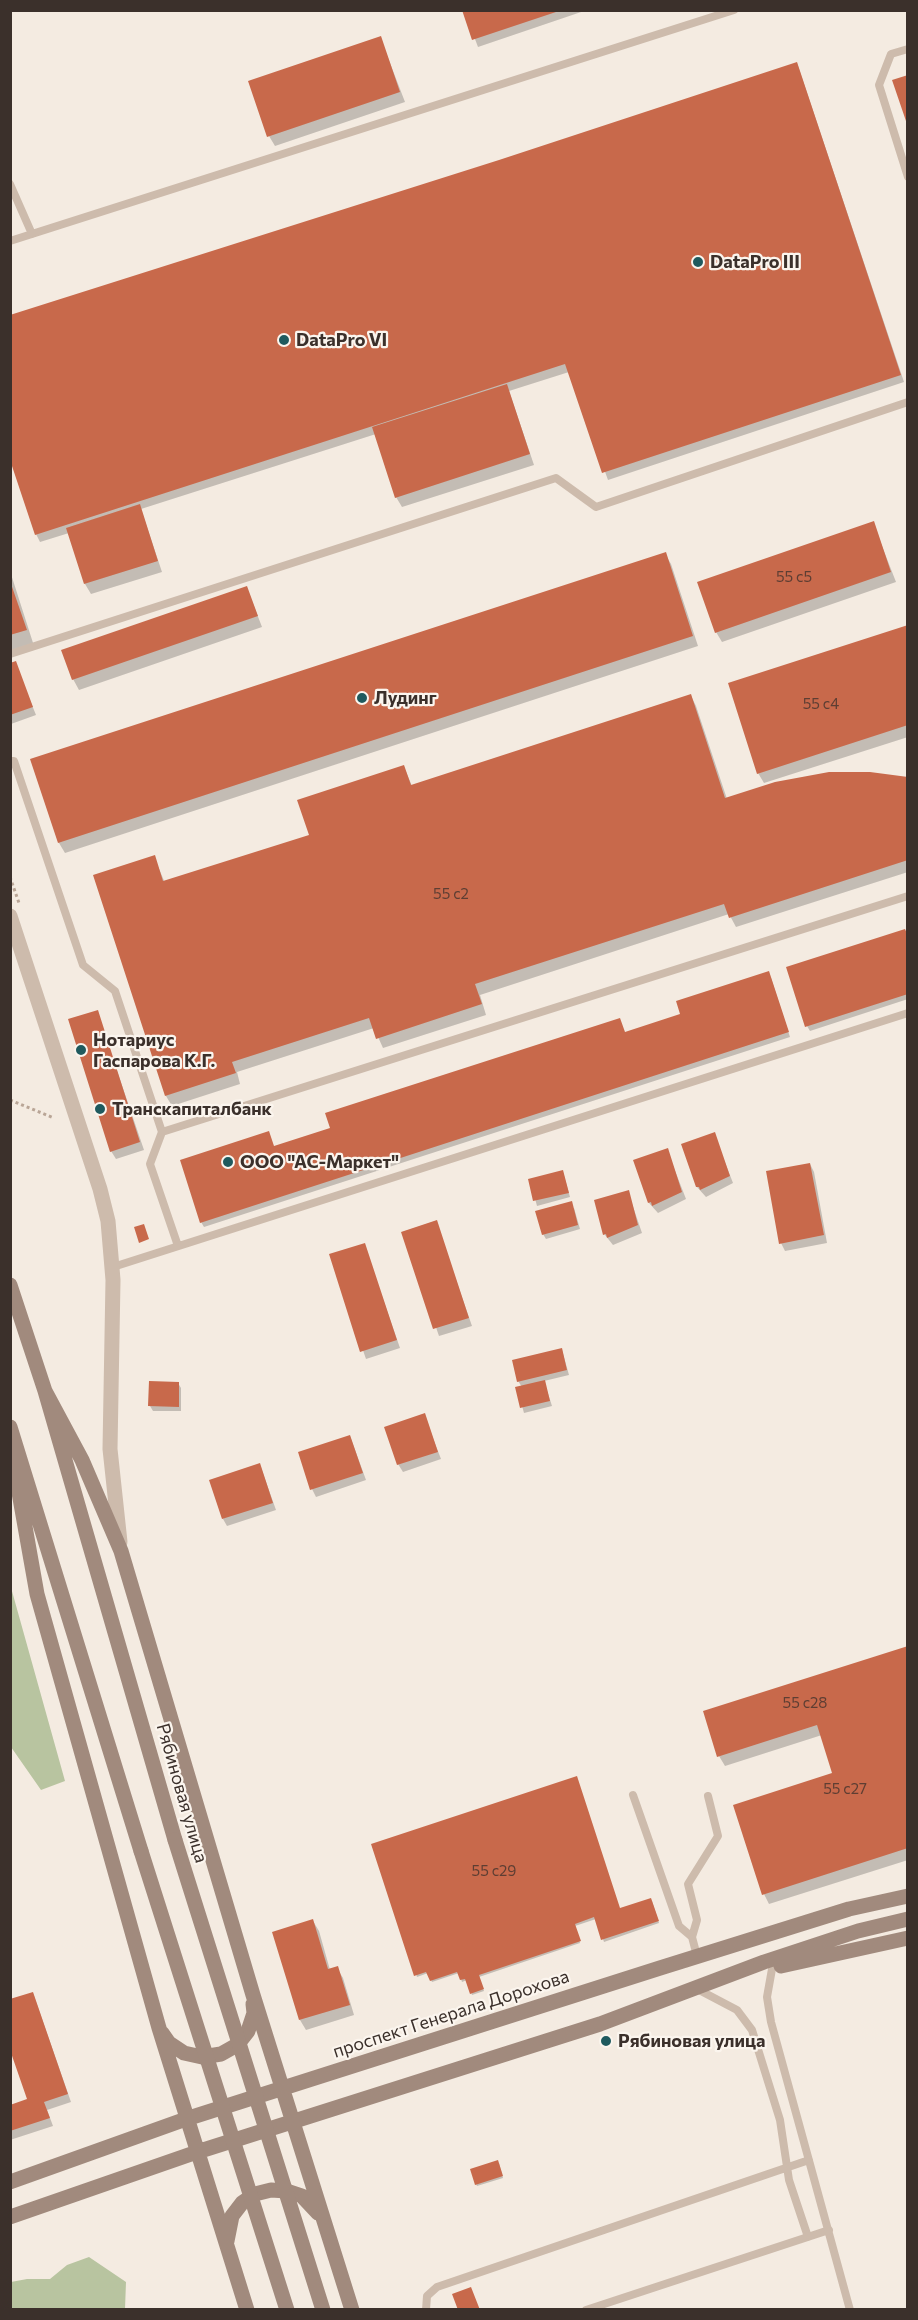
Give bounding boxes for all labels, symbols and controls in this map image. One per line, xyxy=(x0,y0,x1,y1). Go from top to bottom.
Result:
place label: DataPro III xyxy=(710,251,800,273)
marker: DataPro III xyxy=(691,255,705,269)
place label: DataPro VI xyxy=(296,329,387,351)
marker: DataPro VI xyxy=(277,333,291,347)
house number: 55 с5 xyxy=(776,568,812,586)
place label: Лудинг xyxy=(374,687,437,709)
marker: Лудинг xyxy=(355,691,369,705)
house number: 55 с4 xyxy=(803,695,839,713)
house number: 55 с2 xyxy=(433,885,469,903)
place label: Нотариус Гаспарова К.Г. xyxy=(93,1029,215,1072)
marker: Нотариус Гаспарова К.Г. xyxy=(74,1043,88,1057)
place label: Транскапиталбанк xyxy=(112,1098,272,1120)
marker: Транскапиталбанк xyxy=(93,1102,107,1116)
place label: ООО "АС-Маркет" xyxy=(240,1151,399,1173)
marker: ООО "АС-Маркет" xyxy=(221,1155,235,1169)
house number: 55 с28 xyxy=(783,1694,827,1712)
street label: Рябиновая улица xyxy=(152,1721,212,1865)
house number: 55 с27 xyxy=(823,1780,867,1798)
house number: 55 с29 xyxy=(472,1862,516,1880)
street label: проспект Генерала Дорохова xyxy=(330,1966,572,2062)
place label: Рябиновая улица xyxy=(618,2030,765,2052)
marker: Рябиновая улица xyxy=(599,2034,613,2048)

